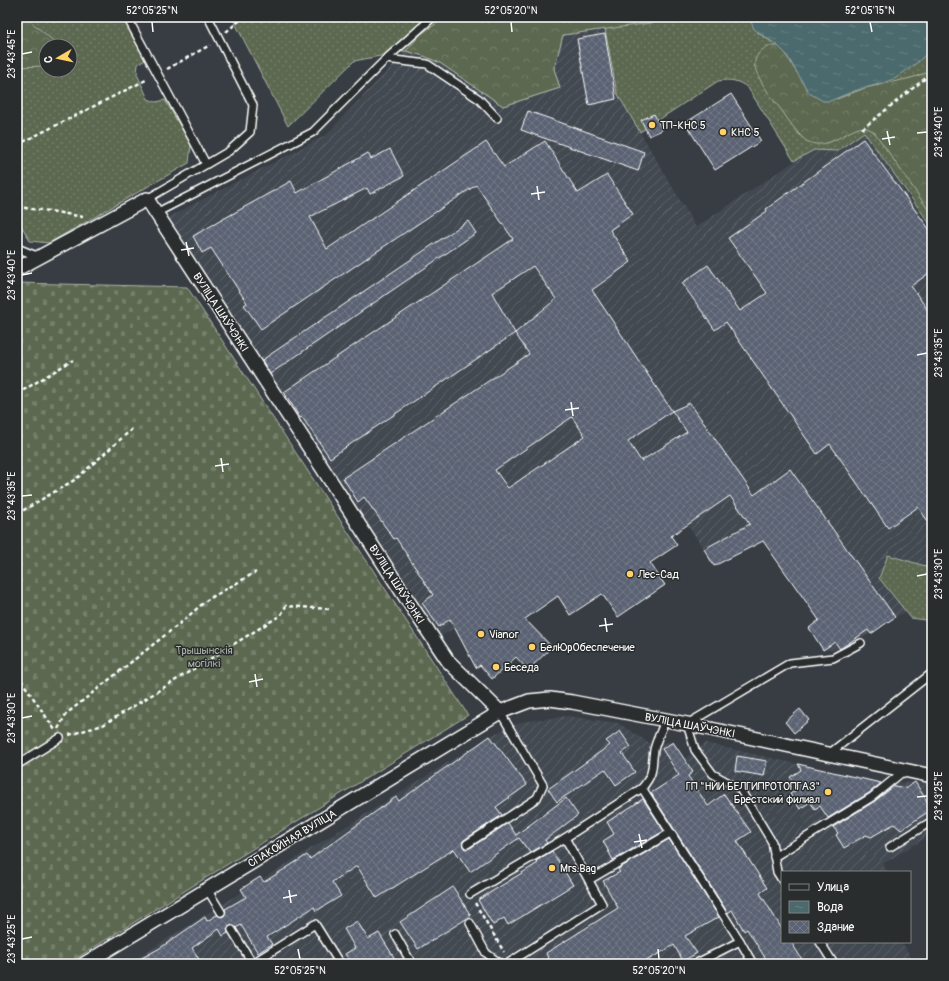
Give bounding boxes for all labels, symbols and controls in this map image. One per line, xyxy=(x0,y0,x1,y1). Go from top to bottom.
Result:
text: 52°05'25"N xyxy=(126,5,178,17)
text: 52°05'20"N xyxy=(485,5,538,17)
text: 52°05'15"N xyxy=(845,5,895,17)
text: 23°43'45"E xyxy=(6,29,18,79)
north arrow xyxy=(38,38,78,78)
text: С xyxy=(42,55,56,64)
text: 23°43'40"E xyxy=(933,107,945,157)
place label: ТП-КНС 5 xyxy=(660,119,706,132)
marker: ТП-КНС 5 xyxy=(647,120,657,130)
place label: КНС 5 xyxy=(731,126,759,139)
marker: КНС 5 xyxy=(718,127,728,137)
text: 23°43'40"E xyxy=(6,250,18,300)
street label: ВУЛІЦА ШАЎЧЭНКІ xyxy=(190,270,251,354)
text: 23°43'35"E xyxy=(933,329,945,377)
text: 23°43'35"E xyxy=(6,472,18,520)
street label: ВУЛІЦА ШАЎЧЭНКІ xyxy=(366,542,427,626)
text: 23°43'30"E xyxy=(933,549,945,599)
place label: Лес-Сад xyxy=(637,568,679,581)
marker: Лес-Сад xyxy=(625,569,635,579)
place label: Vianor xyxy=(489,628,519,641)
marker: Vianor xyxy=(476,629,486,639)
place label: БелЮрОбеспечение xyxy=(540,641,635,654)
marker: БелЮрОбеспечение xyxy=(527,642,537,652)
park label: Трышынскія могілкі xyxy=(175,644,233,670)
place label: Беседа xyxy=(504,661,539,674)
marker: Беседа xyxy=(491,662,501,672)
text: 23°43'30"E xyxy=(6,693,18,743)
street label: ВУЛІЦА ШАЎЧЭНКІ xyxy=(644,710,736,741)
text: 23°43'25"E xyxy=(933,772,945,820)
place label: ГП "НИИ БЕЛГИПРОТОПГАЗ" Брестский филиал xyxy=(686,780,820,806)
marker: ГП "НИИ БЕЛГИПРОТОПГАЗ" Брестский филиал xyxy=(823,787,833,797)
street label: СПАКОЙНАЯ ВУЛІЦА xyxy=(246,807,339,870)
place label: Mrs.Bag xyxy=(560,862,597,875)
marker: Mrs.Bag xyxy=(547,863,557,873)
legend xyxy=(781,871,911,943)
text: Улица xyxy=(817,880,849,895)
text: Вода xyxy=(817,900,843,915)
text: 23°43'25"E xyxy=(6,915,18,963)
text: Здание xyxy=(817,920,854,935)
text: 52°05'25"N xyxy=(274,965,326,977)
text: 52°05'20"N xyxy=(633,965,686,977)

